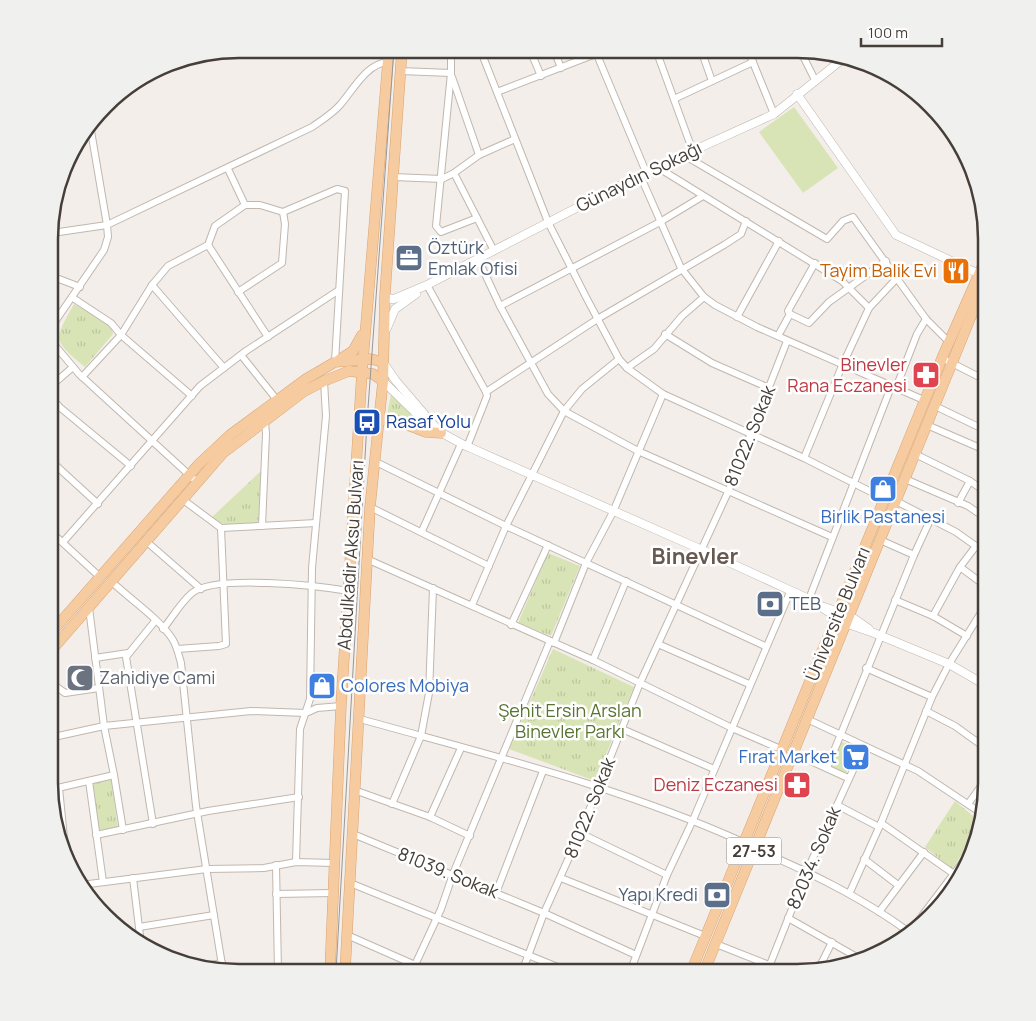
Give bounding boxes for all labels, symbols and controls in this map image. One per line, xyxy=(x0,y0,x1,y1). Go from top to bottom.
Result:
scale bar xyxy=(861,15,942,47)
text: 100 m xyxy=(868,22,908,43)
street label: Günaydın Sokağı xyxy=(572,135,706,217)
place label: Öztürk Emlak Ofisi xyxy=(428,235,518,280)
office icon: Öztürk Emlak Ofisi xyxy=(394,243,424,273)
restaurant icon: Tayim Balik Evi xyxy=(941,256,971,286)
place label: Tayim Balik Evi xyxy=(820,258,937,282)
place label: Binevler Rana Eczanesi xyxy=(787,352,908,397)
pharmacy icon: Binevler Rana Eczanesi xyxy=(911,360,941,390)
street label: 81022. Sokak xyxy=(718,381,781,490)
bus stop icon: Rasaf Yolu xyxy=(352,407,382,437)
place label: Rasaf Yolu xyxy=(386,409,471,433)
street label: Abdulkadir Aksu Bulvarı xyxy=(331,459,369,651)
shop icon: Birlik Pastanesi xyxy=(868,474,898,504)
place label: Birlik Pastanesi xyxy=(821,504,945,528)
district label: Binevler xyxy=(652,541,739,571)
street label: Üniversite Bulvarı xyxy=(799,543,875,684)
bank icon: TEB xyxy=(755,589,785,619)
place label: TEB xyxy=(789,591,821,615)
mosque icon: Zahidiye Cami xyxy=(65,663,95,693)
place label: Zahidiye Cami xyxy=(99,665,215,689)
shop icon: Colores Mobiya xyxy=(307,671,337,701)
place label: Colores Mobiya xyxy=(341,673,469,697)
park label: Şehit Ersin Arslan Binevler Parkı xyxy=(498,698,642,743)
supermarket icon: Fırat Market xyxy=(841,742,871,772)
place label: Fırat Market xyxy=(739,744,837,768)
street label: 81022. Sokak xyxy=(558,753,621,862)
pharmacy icon: Deniz Eczanesi xyxy=(782,770,812,800)
place label: Deniz Eczanesi xyxy=(654,772,778,796)
street label: 82034. Sokak xyxy=(781,801,846,913)
road number: 27-53 xyxy=(726,838,782,864)
street label: 81039. Sokak xyxy=(394,841,503,904)
bank icon: Yapı Kredi xyxy=(702,880,732,910)
place label: Yapı Kredi xyxy=(619,882,698,906)

